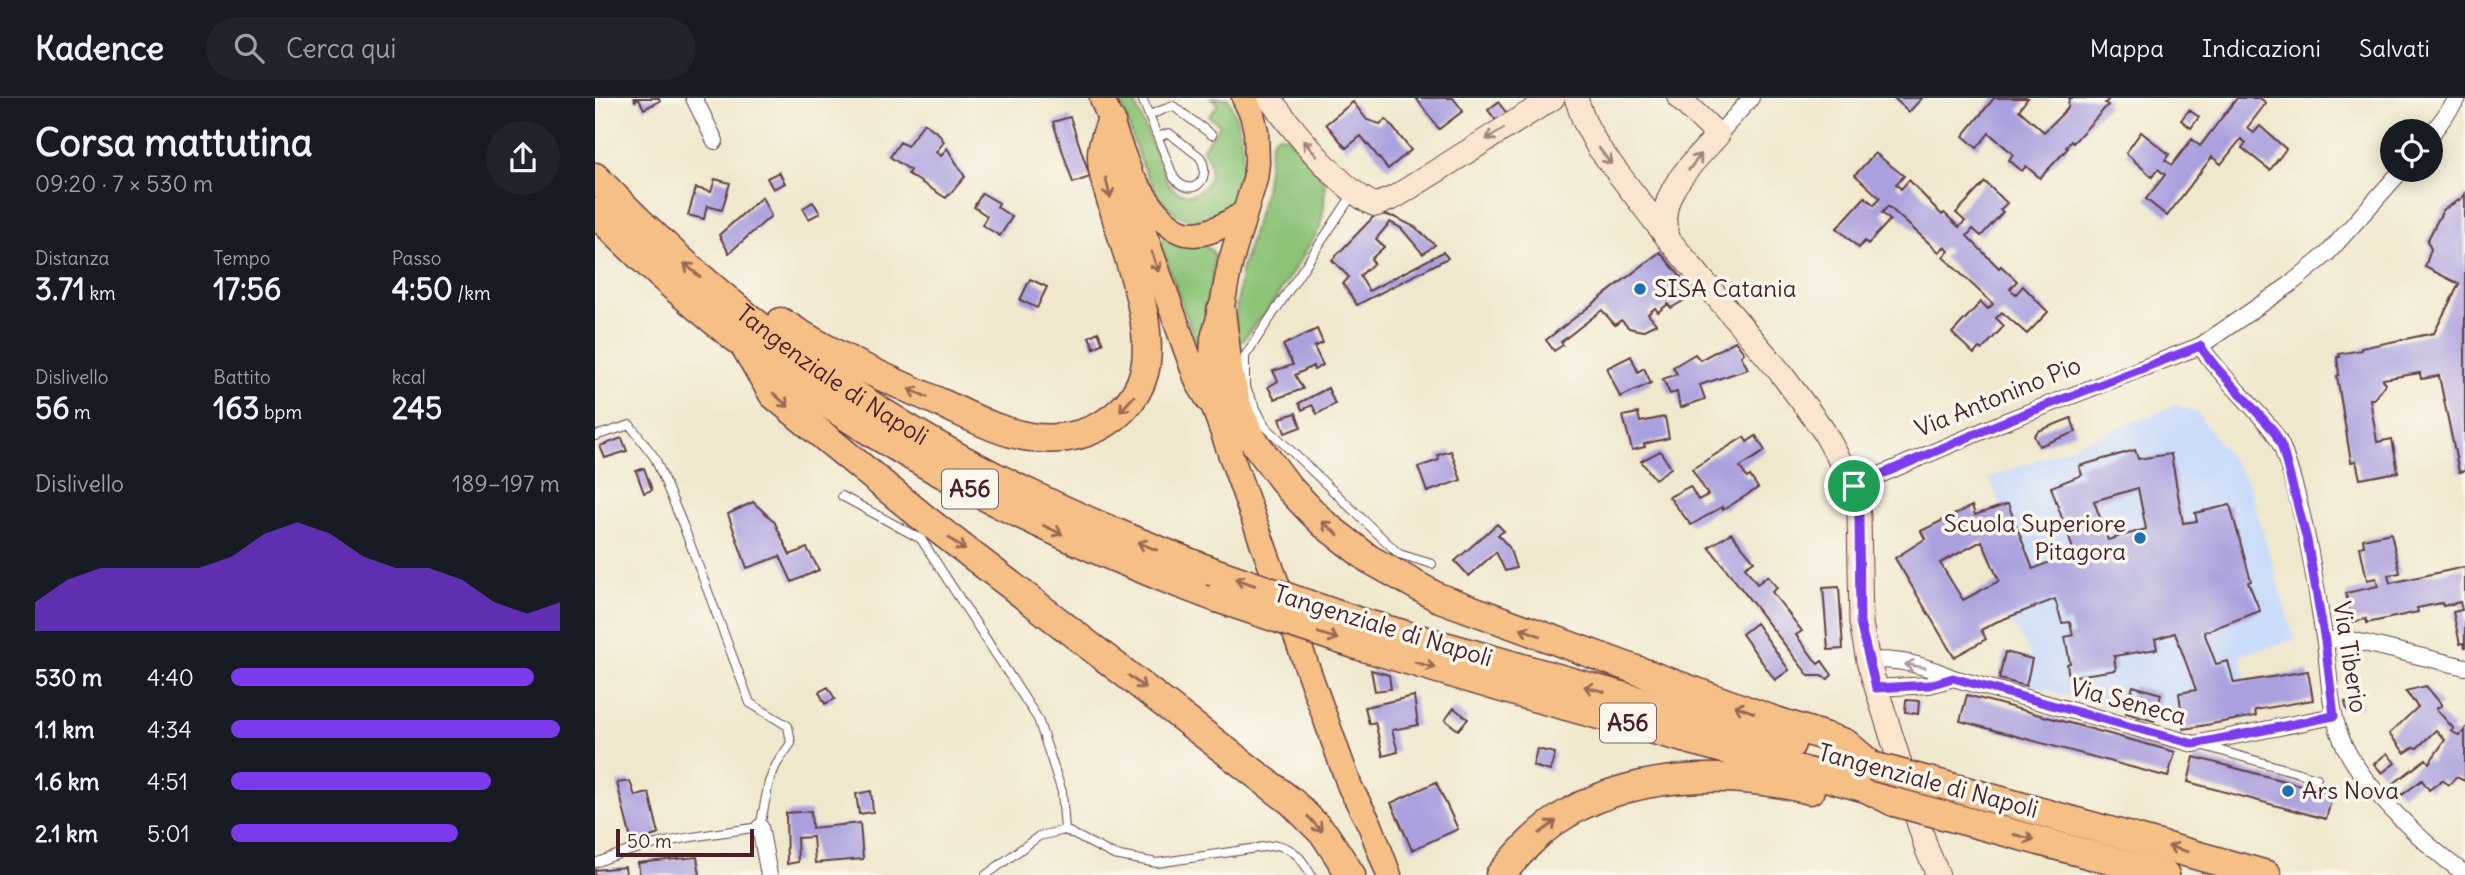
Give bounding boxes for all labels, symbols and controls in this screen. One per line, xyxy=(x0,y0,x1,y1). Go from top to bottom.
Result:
search box xyxy=(206,17,696,80)
text: Kadence xyxy=(35,27,164,69)
icon: search xyxy=(230,29,268,67)
text: Cerca qui xyxy=(286,32,396,65)
text: Mappa xyxy=(2090,33,2164,63)
text: Indicazioni xyxy=(2202,33,2321,63)
text: Salvati xyxy=(2359,33,2430,63)
text: Corsa mattutina xyxy=(35,119,312,166)
map controls xyxy=(2380,119,2443,182)
button: locate xyxy=(2380,119,2443,182)
button: share xyxy=(486,121,560,195)
one-way arrow xyxy=(1486,128,1506,142)
one-way arrow xyxy=(1302,139,1318,157)
one-way arrow xyxy=(1597,147,1612,166)
one-way arrow xyxy=(1688,153,1703,171)
text: 09:20 · 7 × 530 m xyxy=(35,169,213,198)
one-way arrow xyxy=(1102,176,1115,199)
text: Distanza xyxy=(35,246,109,270)
text: Tempo xyxy=(213,246,270,270)
text: Passo xyxy=(392,246,441,270)
one-way arrow xyxy=(1150,250,1162,272)
one-way arrow xyxy=(683,262,701,278)
text: 3.71 xyxy=(35,270,85,308)
text: 17:56 xyxy=(213,270,281,308)
text: 4:50 xyxy=(392,270,453,308)
place label: SISA Catania xyxy=(1654,273,1796,303)
text: km xyxy=(85,281,116,305)
text: /km xyxy=(453,281,491,305)
marker: SISA Catania xyxy=(1632,281,1648,297)
street label: Tangenziale di Napoli xyxy=(731,298,934,451)
street label: Via Antonino Pio xyxy=(1910,349,2085,443)
text: Dislivello xyxy=(35,365,109,389)
text: Battito xyxy=(213,365,271,389)
text: kcal xyxy=(392,365,426,389)
one-way arrow xyxy=(908,386,929,399)
text: 56 xyxy=(35,389,70,427)
text: 163 xyxy=(213,389,260,427)
text: 245 xyxy=(392,389,442,427)
one-way arrow xyxy=(772,392,790,408)
one-way arrow xyxy=(1119,395,1135,413)
text: m xyxy=(70,400,91,424)
text: bpm xyxy=(260,400,302,424)
pin xyxy=(1824,456,1884,516)
icon: arrive xyxy=(1835,467,1873,505)
text: Dislivello xyxy=(35,469,124,498)
text: 189–197 m xyxy=(452,469,560,498)
road number: A56 xyxy=(942,470,998,508)
place label: Scuola Superiore Pitagora xyxy=(1944,508,2126,566)
one-way arrow xyxy=(1321,520,1339,536)
one-way arrow xyxy=(1042,524,1063,537)
marker: Scuola Superiore Pitagora xyxy=(2132,530,2148,546)
one-way arrow xyxy=(947,536,966,551)
one-way arrow xyxy=(1137,538,1159,551)
one-way arrow xyxy=(1234,575,1256,587)
street label: Tangenziale di Napoli xyxy=(1271,578,1496,673)
street label: Via Tiberio xyxy=(2327,599,2375,715)
one-way arrow xyxy=(1519,625,1541,637)
one-way arrow xyxy=(1317,630,1339,643)
one-way arrow xyxy=(1414,659,1436,672)
one-way arrow xyxy=(1904,659,1927,672)
text: 530 m xyxy=(35,663,102,692)
text: 4:40 xyxy=(147,663,194,692)
street label: Via Seneca xyxy=(2067,671,2189,731)
one-way arrow xyxy=(1128,675,1146,690)
one-way arrow xyxy=(1583,681,1605,694)
one-way arrow xyxy=(1733,702,1755,715)
road number: A56 xyxy=(1600,704,1656,743)
text: 1.1 km xyxy=(35,715,94,744)
text: 4:34 xyxy=(147,715,192,744)
street label: Tangenziale di Napoli xyxy=(1815,736,2042,824)
text: 1.6 km xyxy=(35,767,100,796)
text: 4:51 xyxy=(147,767,188,796)
place label: Ars Nova xyxy=(2302,775,2399,805)
marker: Ars Nova xyxy=(2280,783,2296,799)
one-way arrow xyxy=(1307,815,1323,833)
text: 2.1 km xyxy=(35,819,98,848)
text: 5:01 xyxy=(147,819,190,848)
one-way arrow xyxy=(1539,820,1558,835)
scale bar xyxy=(616,826,754,858)
text: 50 m xyxy=(627,829,672,853)
one-way arrow xyxy=(2013,831,2035,844)
one-way arrow xyxy=(2167,842,2189,855)

